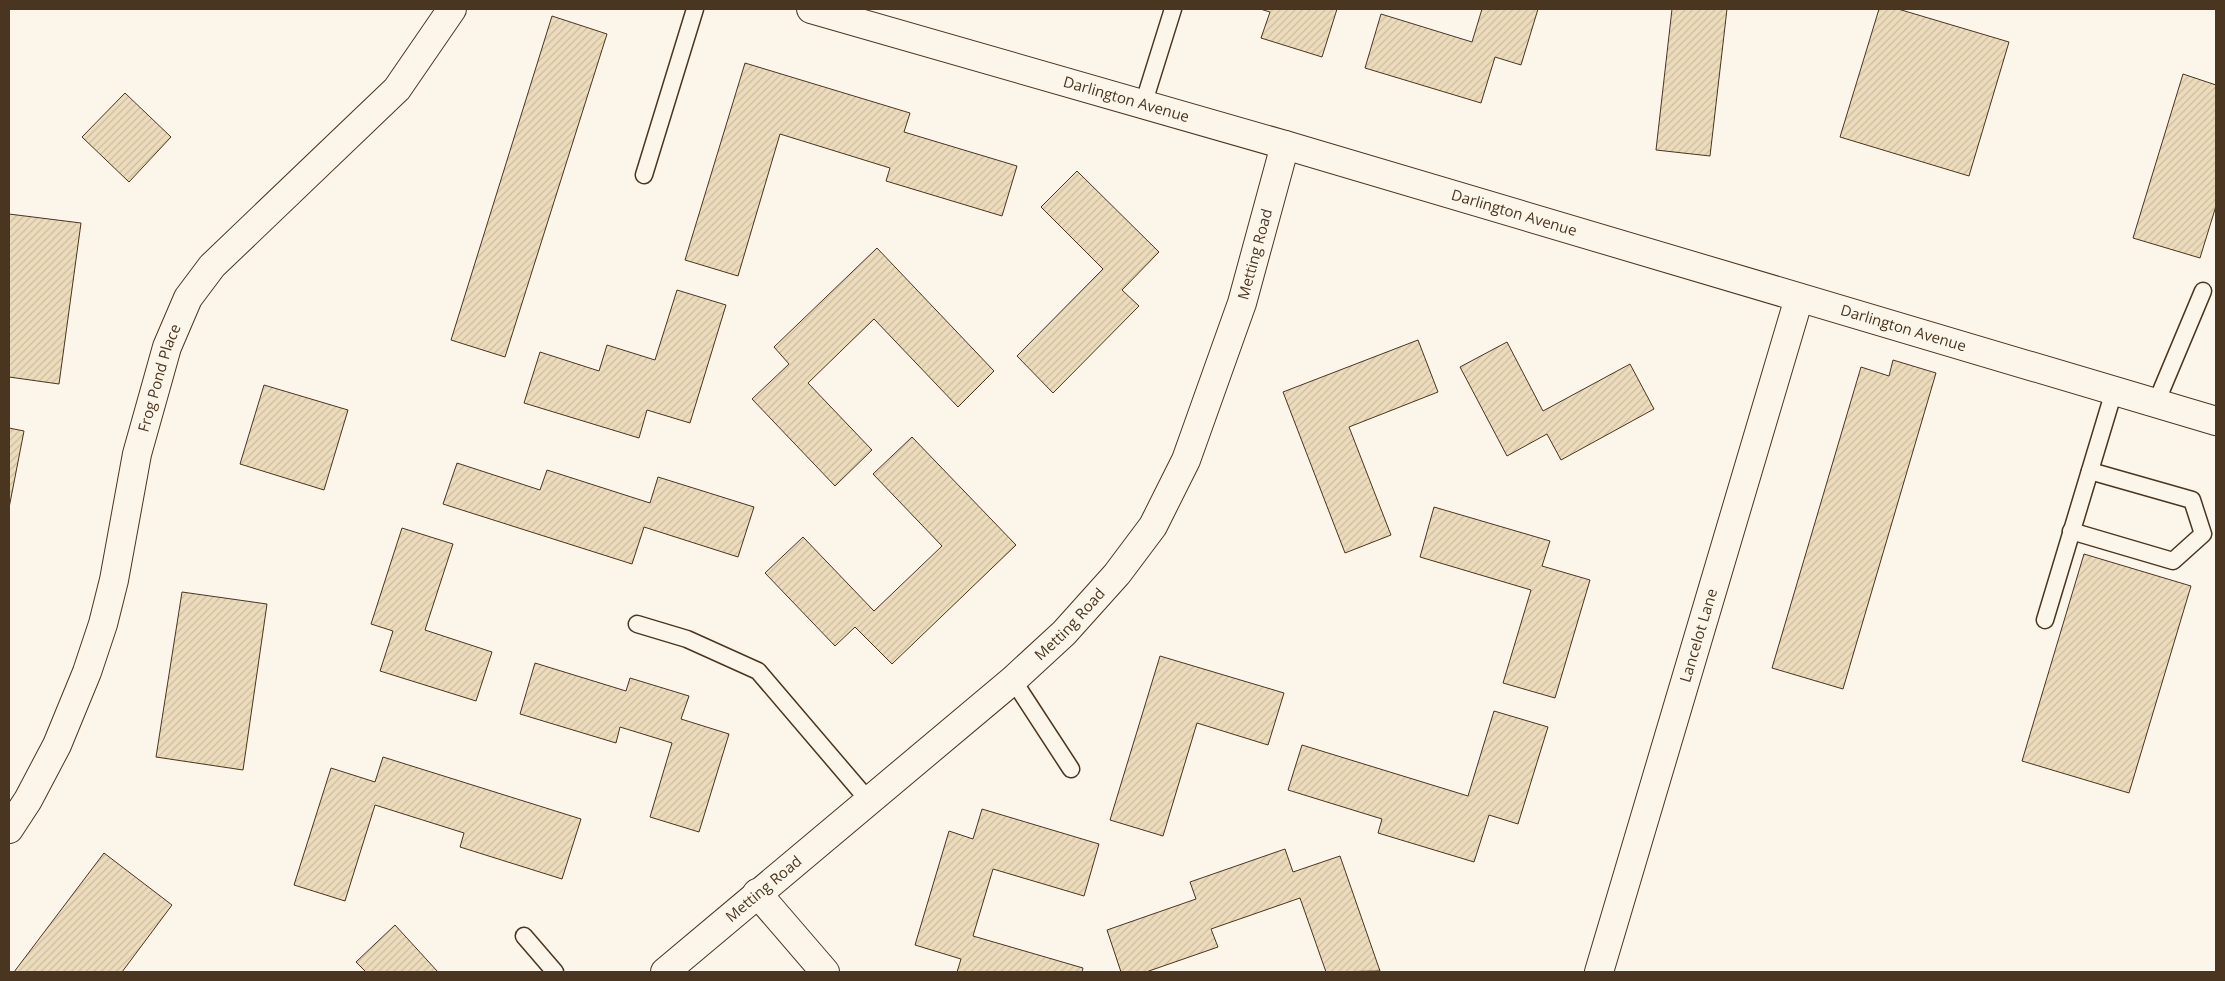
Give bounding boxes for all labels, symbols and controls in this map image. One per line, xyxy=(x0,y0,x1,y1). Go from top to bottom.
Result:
street label: Darlington Avenue xyxy=(1061,71,1192,126)
street label: Darlington Avenue xyxy=(1449,184,1580,240)
street label: Metting Road xyxy=(1232,206,1276,302)
street label: Darlington Avenue xyxy=(1838,299,1969,355)
street label: Frog Pond Place xyxy=(133,320,185,434)
street label: Metting Road xyxy=(1030,583,1109,664)
street label: Lancelot Lane xyxy=(1675,586,1721,685)
street label: Metting Road xyxy=(721,851,805,926)

